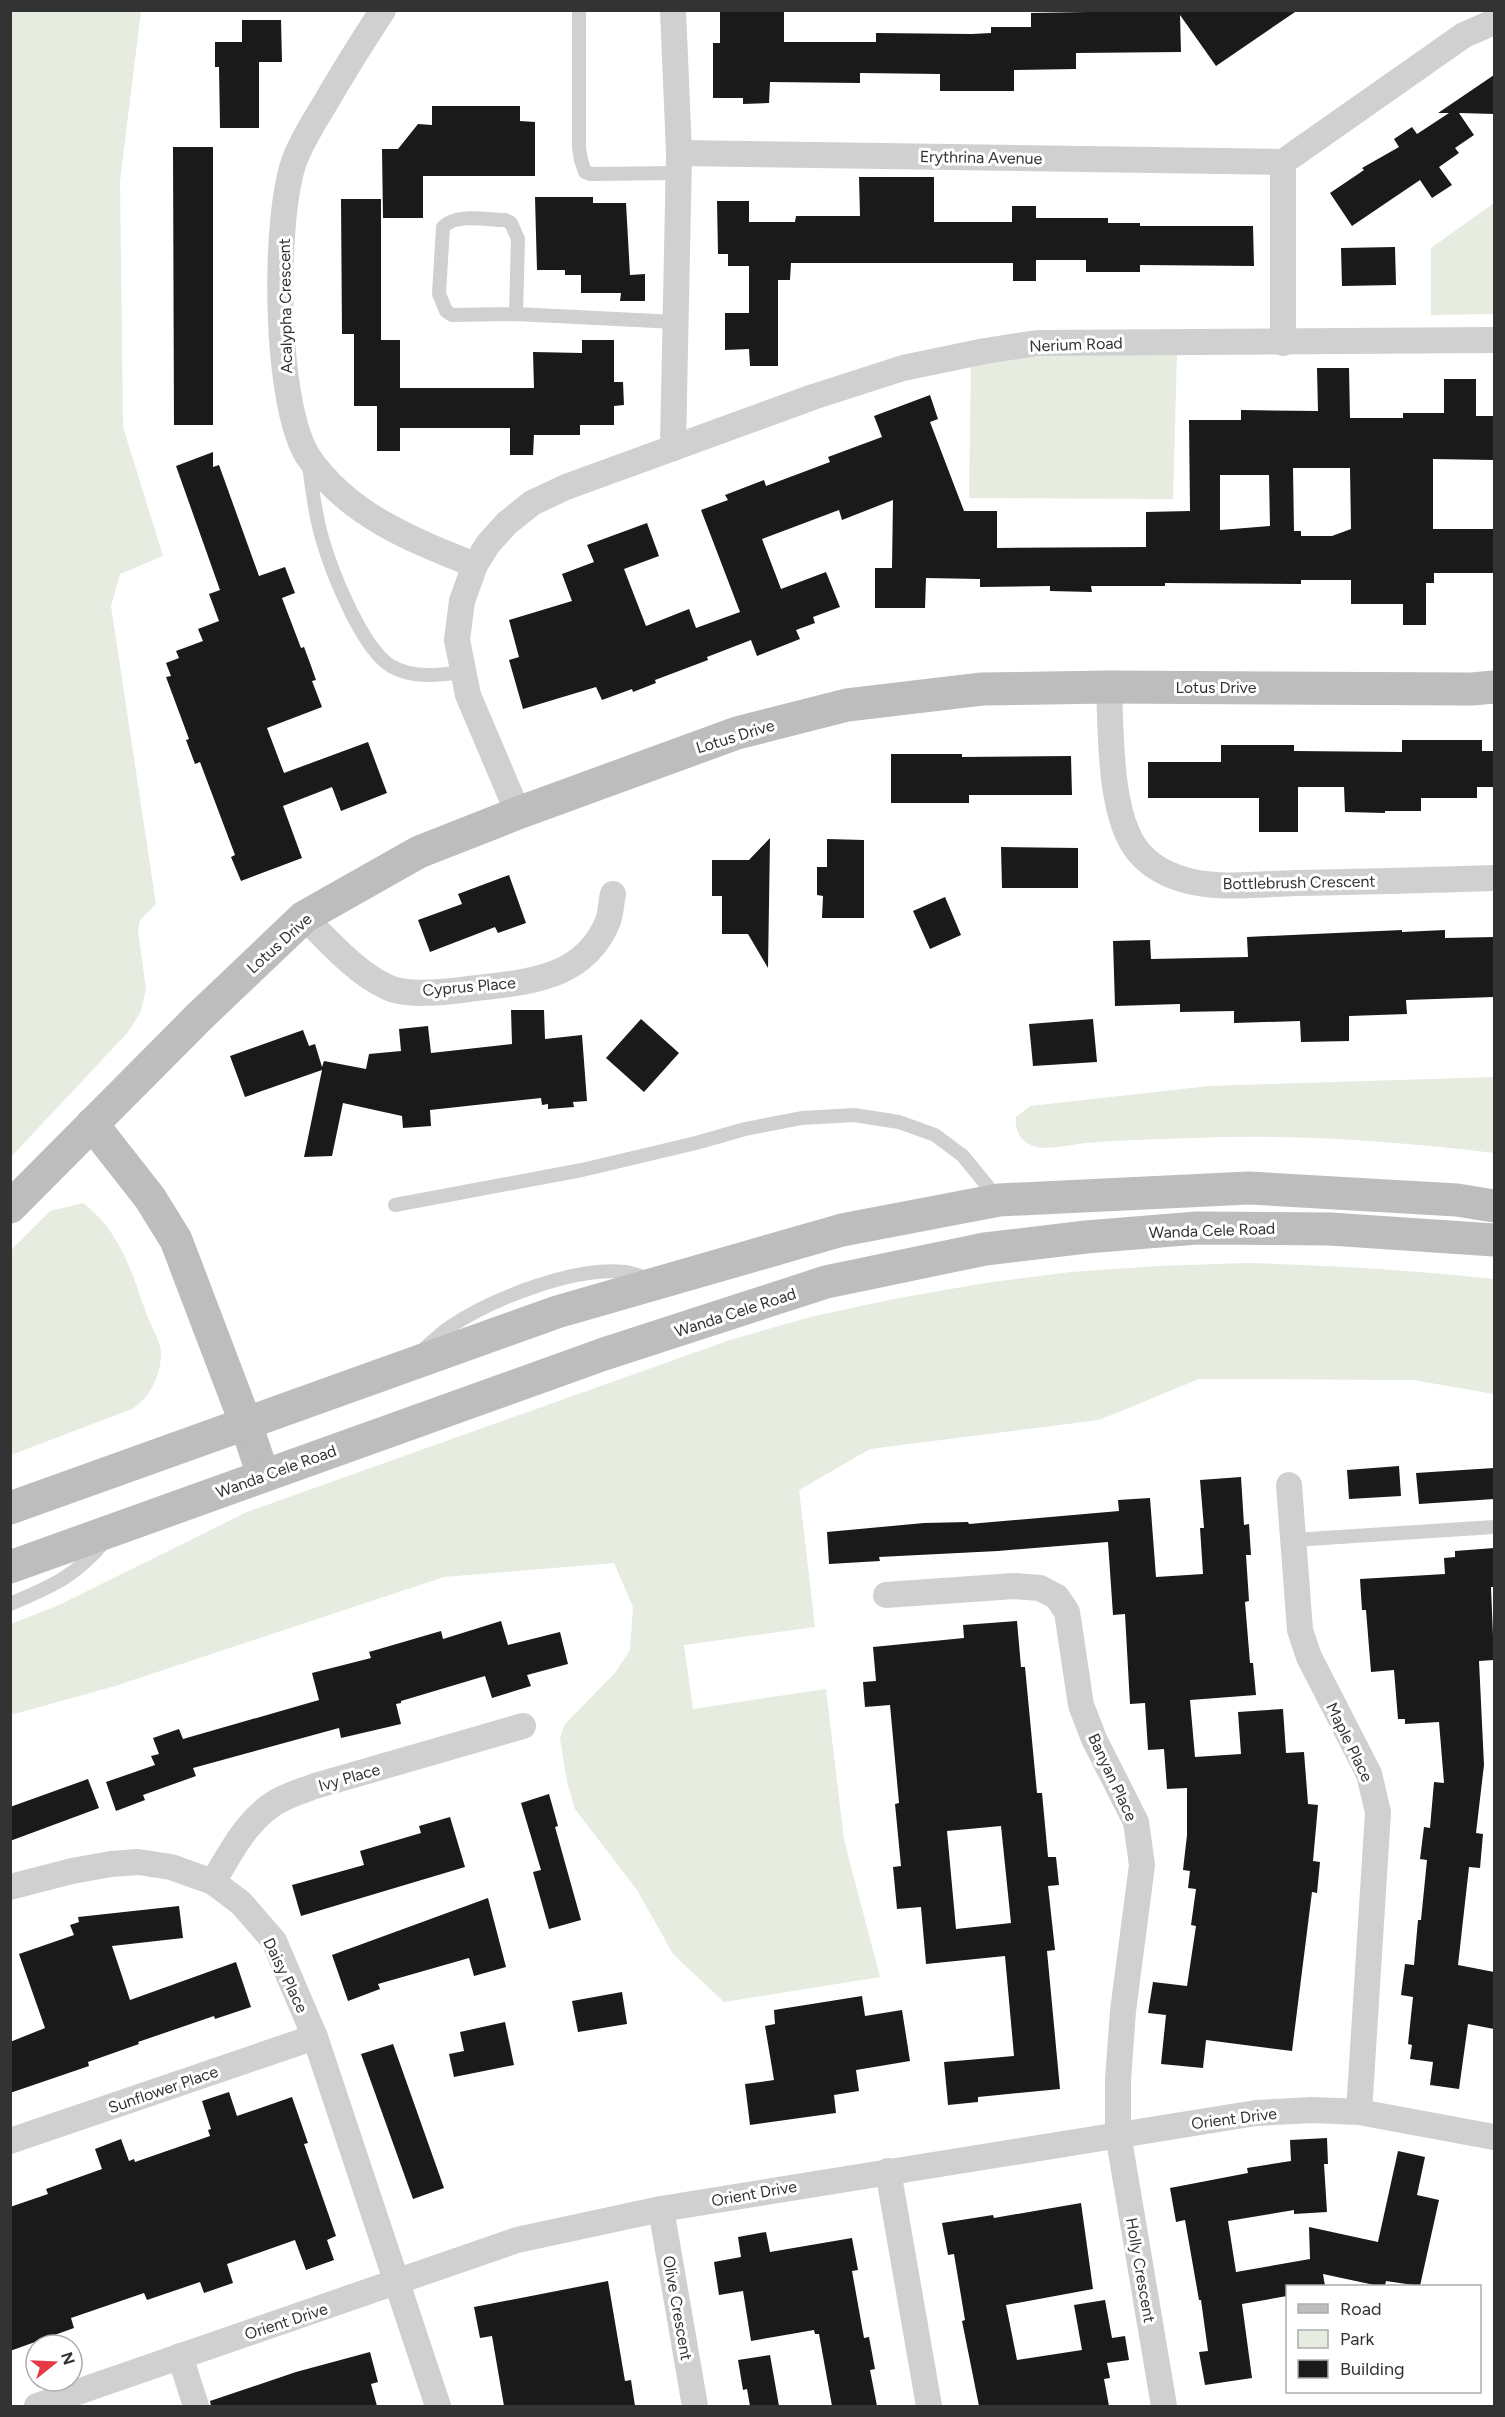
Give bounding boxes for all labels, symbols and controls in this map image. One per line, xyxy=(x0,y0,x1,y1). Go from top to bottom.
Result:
street label: Erythrina Avenue xyxy=(920,147,1043,168)
street label: Acalypha Crescent xyxy=(275,238,296,374)
street label: Nerium Road xyxy=(1029,333,1123,356)
street label: Lotus Drive xyxy=(1176,678,1257,697)
street label: Lotus Drive xyxy=(694,715,777,757)
street label: Bottlebrush Crescent xyxy=(1222,872,1376,893)
street label: Lotus Drive xyxy=(243,909,316,978)
street label: Cyprus Place xyxy=(422,973,517,1000)
street label: Wanda Cele Road xyxy=(1148,1219,1276,1242)
street label: Wanda Cele Road xyxy=(672,1284,798,1341)
street label: Wanda Cele Road xyxy=(213,1441,339,1502)
street label: Maple Place xyxy=(1322,1700,1377,1785)
street label: Banyan Place xyxy=(1084,1730,1141,1824)
street label: Ivy Place xyxy=(316,1760,382,1795)
street label: Daisy Place xyxy=(259,1935,312,2016)
street label: Sunflower Place xyxy=(106,2062,221,2117)
street label: Orient Drive xyxy=(1190,2104,1278,2133)
street label: Orient Drive xyxy=(710,2177,798,2210)
street label: Holly Crescent xyxy=(1122,2216,1159,2324)
street label: Olive Crescent xyxy=(659,2254,696,2362)
legend xyxy=(1286,2285,1481,2393)
text: Road xyxy=(1340,2298,1381,2320)
street label: Orient Drive xyxy=(242,2299,330,2344)
text: Park xyxy=(1340,2328,1375,2350)
north arrow xyxy=(24,2333,84,2393)
text: N xyxy=(57,2350,79,2367)
text: Building xyxy=(1340,2358,1405,2380)

